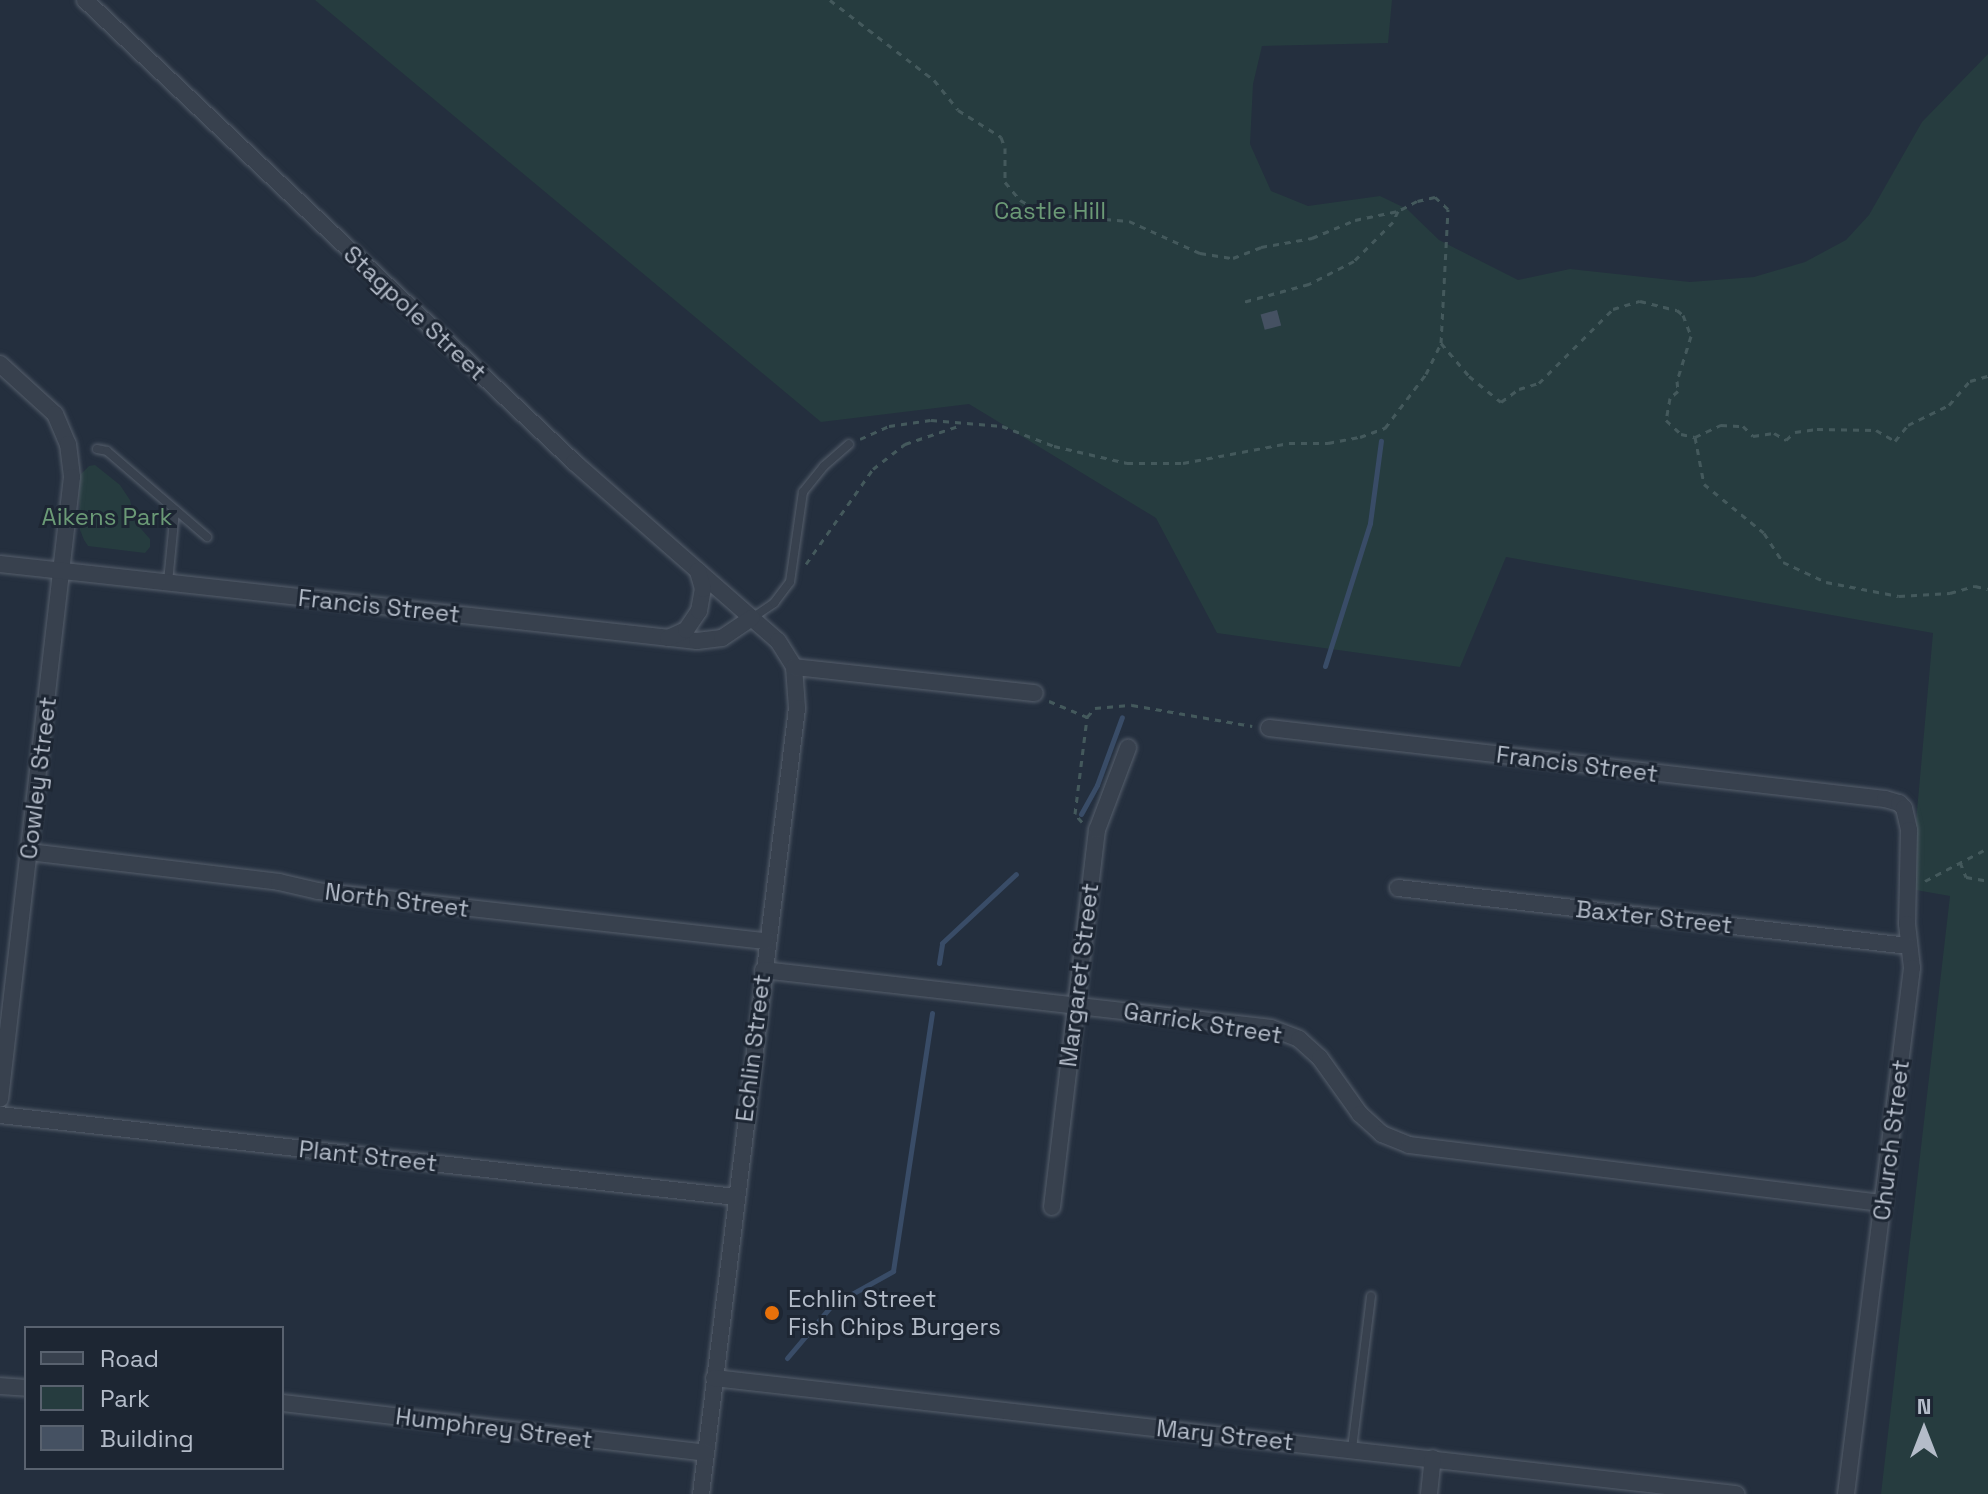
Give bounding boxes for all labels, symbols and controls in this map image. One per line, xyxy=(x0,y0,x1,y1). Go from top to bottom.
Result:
park label: Castle Hill xyxy=(994,197,1106,225)
street label: Stagpole Street xyxy=(338,240,492,386)
park label: Aikens Park xyxy=(42,503,172,531)
street label: Francis Street xyxy=(297,583,461,629)
street label: Cowley Street xyxy=(14,695,62,861)
street label: Francis Street xyxy=(1495,740,1659,788)
street label: North Street xyxy=(323,877,471,923)
street label: Margaret Street xyxy=(1053,881,1105,1069)
street label: Baxter Street xyxy=(1574,894,1734,940)
street label: Echlin Street xyxy=(730,973,776,1123)
street label: Garrick Street xyxy=(1122,996,1284,1050)
street label: Church Street xyxy=(1867,1058,1915,1222)
street label: Plant Street xyxy=(297,1134,439,1178)
place label: Echlin Street Fish Chips Burgers xyxy=(788,1285,1001,1341)
marker: Echlin Street Fish Chips Burgers xyxy=(763,1304,781,1322)
legend xyxy=(24,1326,284,1470)
text: Road xyxy=(100,1343,159,1374)
text: Park xyxy=(100,1383,150,1414)
north arrow xyxy=(1884,1390,1964,1470)
text: N xyxy=(1917,1392,1931,1420)
street label: Humphrey Street xyxy=(394,1402,594,1454)
street label: Mary Street xyxy=(1155,1413,1295,1457)
text: Building xyxy=(100,1423,194,1454)

